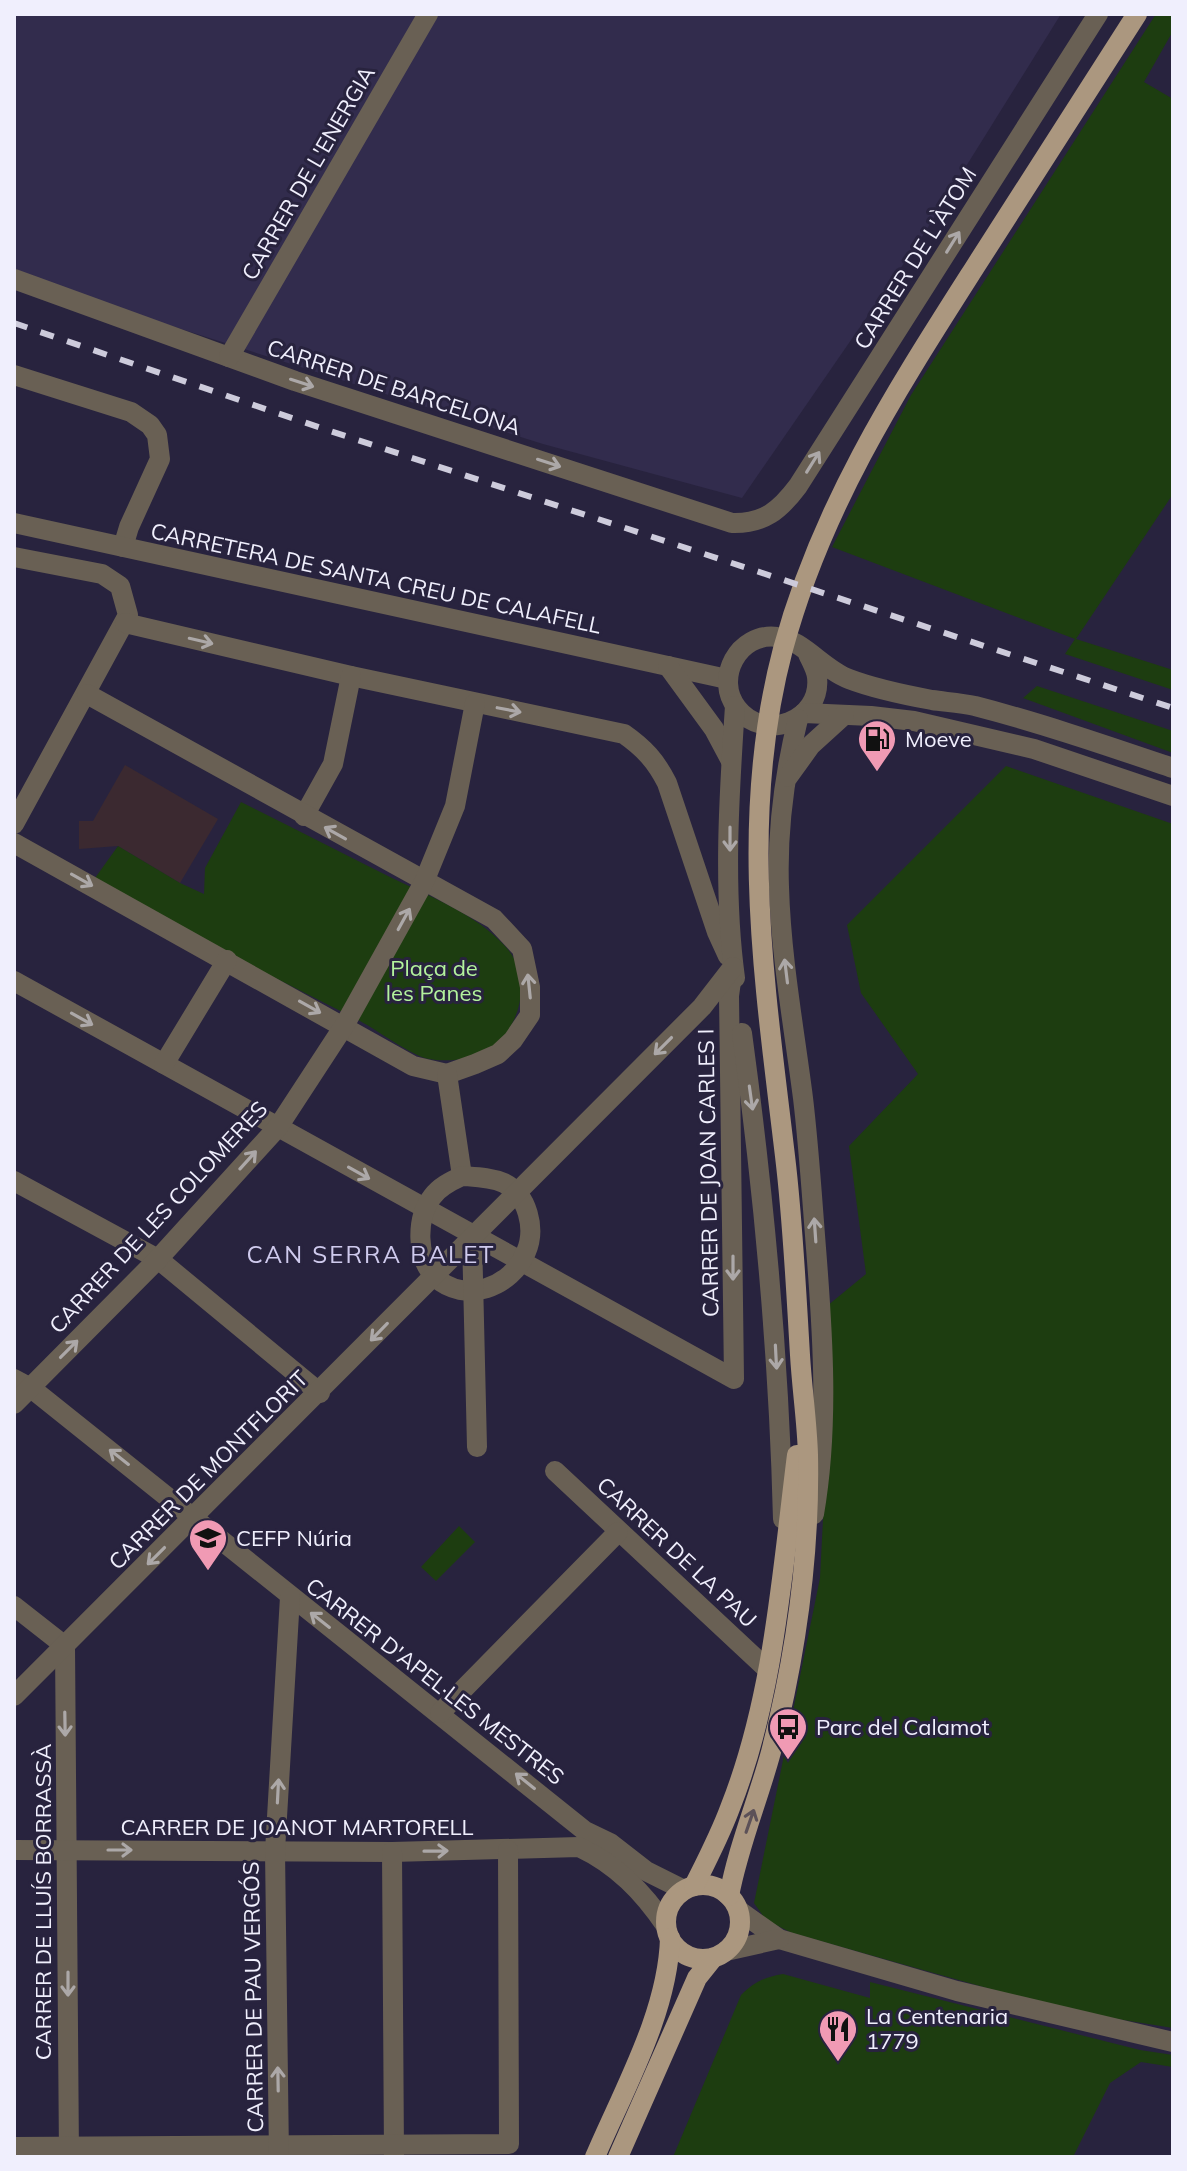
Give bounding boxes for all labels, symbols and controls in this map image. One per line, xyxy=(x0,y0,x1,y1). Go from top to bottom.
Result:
street label: CARRER DE L'ENERGIA xyxy=(235,61,381,285)
street label: CARRER DE L'ÀTOM xyxy=(848,162,982,354)
one-way arrow xyxy=(944,232,961,254)
street label: CARRER DE BARCELONA xyxy=(264,333,524,441)
one-way arrow xyxy=(290,376,315,391)
one-way arrow xyxy=(806,451,822,474)
one-way arrow xyxy=(537,457,562,472)
street label: CARRETERA DE SANTA CREU DE CALAFELL xyxy=(148,516,604,640)
one-way arrow xyxy=(187,635,213,650)
one-way arrow xyxy=(496,703,521,718)
fuel station icon: Moeve xyxy=(856,718,898,773)
place label: Moeve xyxy=(905,725,972,753)
one-way arrow xyxy=(324,825,347,841)
one-way arrow xyxy=(722,825,737,852)
one-way arrow xyxy=(70,873,94,889)
one-way arrow xyxy=(396,908,412,931)
park label: Plaça de les Panes xyxy=(386,954,482,1007)
one-way arrow xyxy=(778,959,793,985)
one-way arrow xyxy=(521,974,536,1000)
one-way arrow xyxy=(297,999,321,1015)
one-way arrow xyxy=(70,1012,94,1027)
street label: CARRER DE JOAN CARLES I xyxy=(691,1029,725,1317)
one-way arrow xyxy=(654,1036,673,1055)
one-way arrow xyxy=(744,1085,759,1110)
street label: CARRER DE LES COLOMERES xyxy=(43,1095,273,1339)
one-way arrow xyxy=(238,1150,257,1170)
one-way arrow xyxy=(346,1165,370,1181)
one-way arrow xyxy=(807,1217,822,1244)
district label: CAN SERRA BALET xyxy=(247,1239,495,1269)
one-way arrow xyxy=(726,1254,741,1281)
one-way arrow xyxy=(370,1322,389,1341)
one-way arrow xyxy=(59,1340,78,1359)
one-way arrow xyxy=(769,1343,784,1370)
street label: CARRER DE MONTFLORIT xyxy=(102,1364,314,1576)
one-way arrow xyxy=(109,1448,130,1465)
street label: CARRER DE LA PAU xyxy=(591,1471,763,1633)
school or university icon: CEFP Núria xyxy=(187,1517,229,1572)
place label: CEFP Núria xyxy=(236,1524,352,1552)
one-way arrow xyxy=(146,1546,166,1565)
street label: CARRER D'APEL·LES MESTRES xyxy=(300,1571,570,1791)
one-way arrow xyxy=(310,1612,332,1629)
bus stop icon: Parc del Calamot xyxy=(767,1706,809,1761)
one-way arrow xyxy=(58,1710,73,1737)
place label: Parc del Calamot xyxy=(816,1713,990,1741)
street label: CARRER DE LLUÍS BORRASSÀ xyxy=(29,1744,57,2060)
one-way arrow xyxy=(514,1773,535,1791)
one-way arrow xyxy=(271,1778,286,1805)
one-way arrow xyxy=(744,1809,759,1834)
street label: CARRER DE JOANOT MARTORELL xyxy=(120,1813,474,1841)
one-way arrow xyxy=(106,1842,133,1858)
one-way arrow xyxy=(422,1844,449,1859)
street label: CARRER DE PAU VERGÓS xyxy=(237,1861,269,2133)
one-way arrow xyxy=(60,1970,76,1997)
place label: La Centenaria 1779 xyxy=(866,2002,1008,2055)
restaurant icon: La Centenaria 1779 xyxy=(817,2008,859,2063)
one-way arrow xyxy=(270,2066,286,2093)

